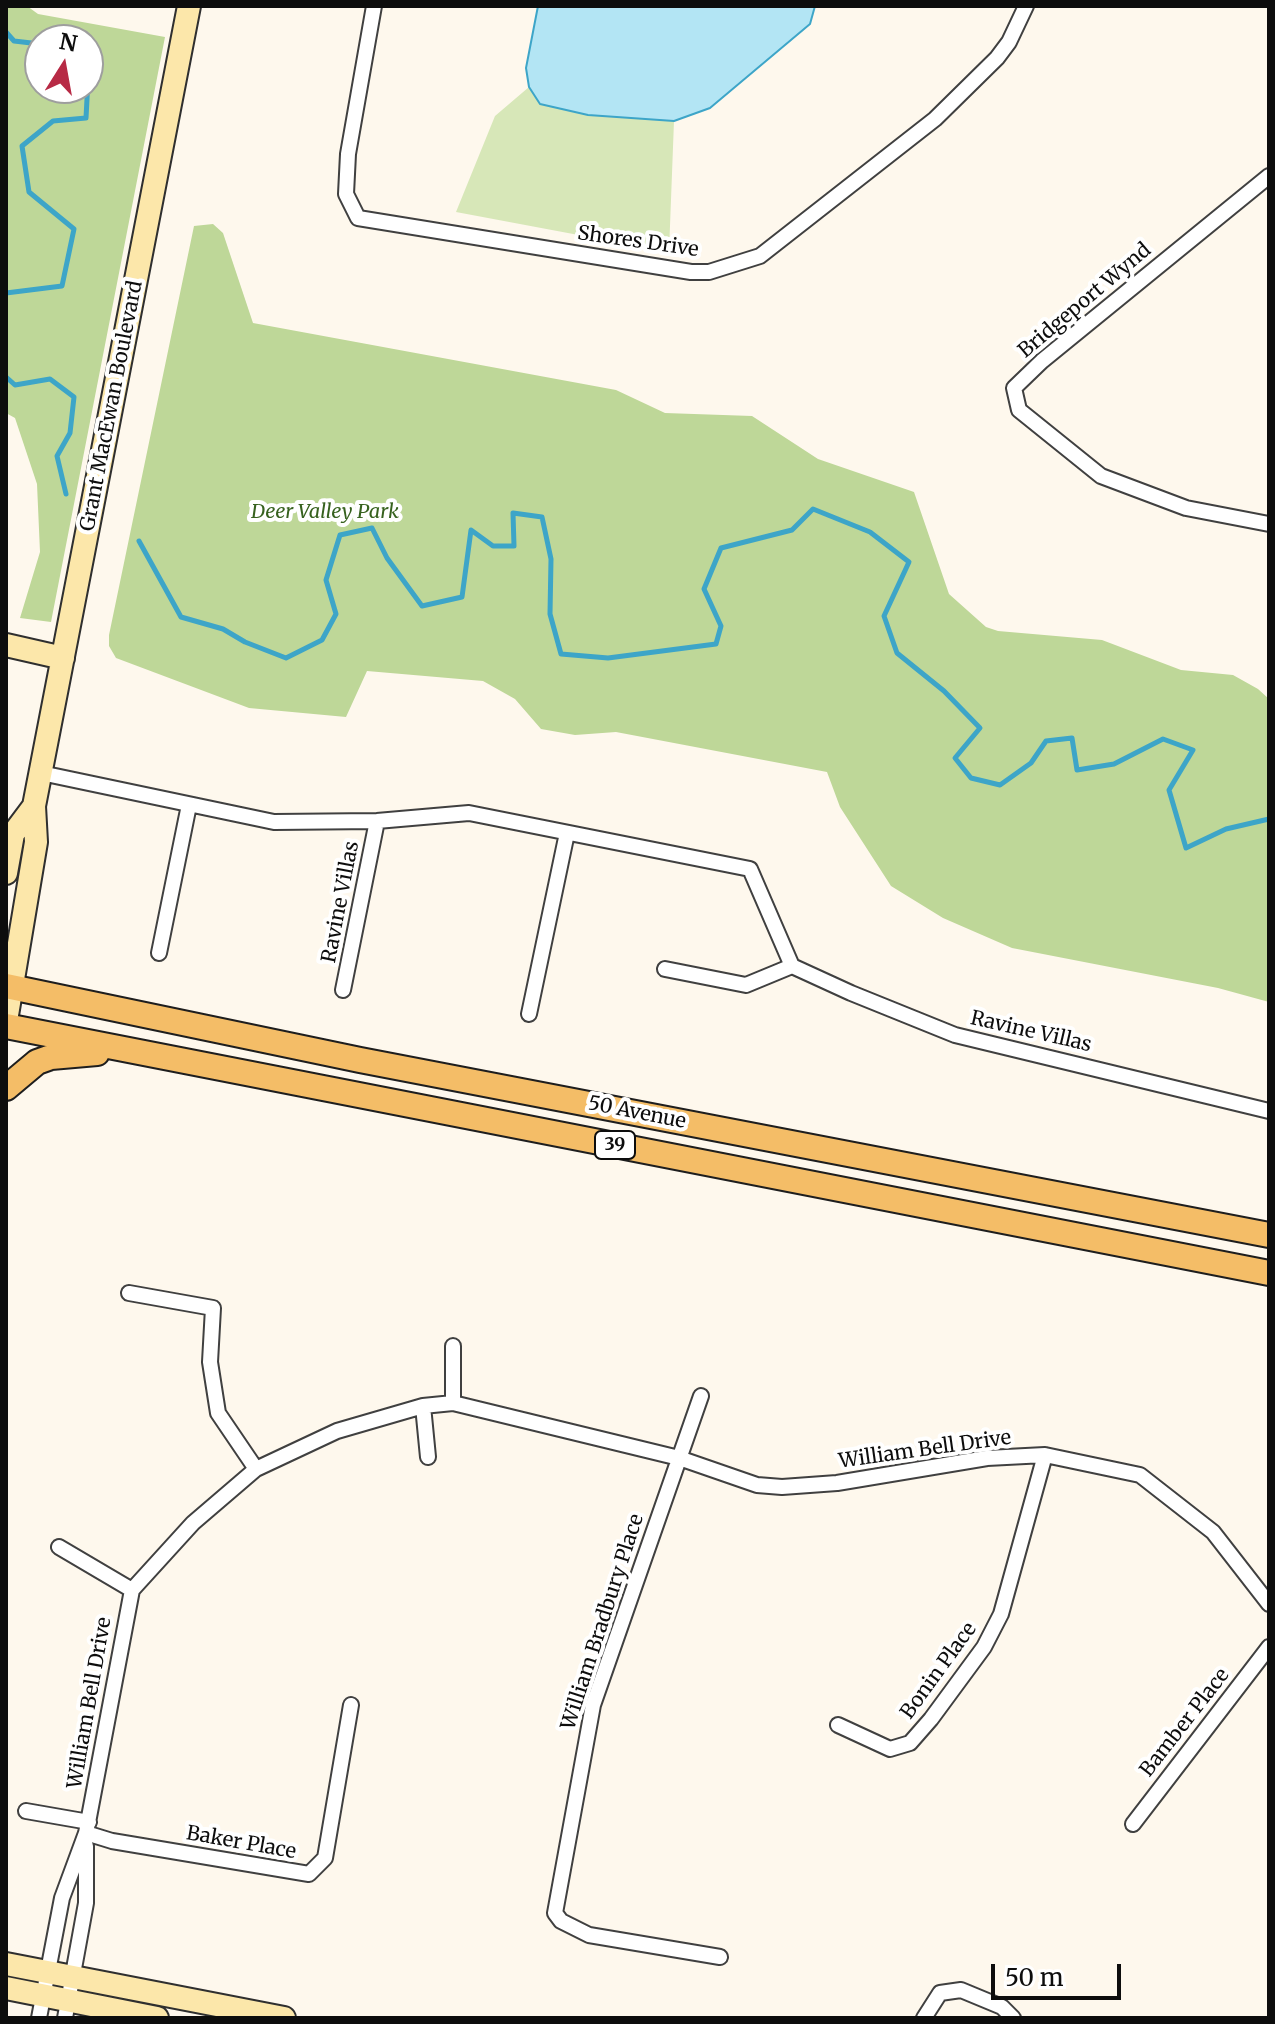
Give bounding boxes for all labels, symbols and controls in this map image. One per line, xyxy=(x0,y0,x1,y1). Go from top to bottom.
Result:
north arrow xyxy=(24,24,104,104)
text: N xyxy=(57,27,79,58)
street label: Shores Drive xyxy=(576,222,700,262)
street label: Bridgeport Wynd xyxy=(1014,239,1156,363)
street label: Grant MacEwan Boulevard xyxy=(76,279,148,533)
park label: Deer Valley Park xyxy=(251,500,399,524)
street label: Ravine Villas xyxy=(317,839,365,965)
street label: Ravine Villas xyxy=(968,1006,1094,1058)
street label: 50 Avenue xyxy=(586,1092,688,1134)
road number: 39 xyxy=(595,1131,635,1159)
street label: William Bell Drive xyxy=(837,1426,1013,1474)
street label: William Bradbury Place xyxy=(557,1511,649,1733)
street label: William Bell Drive xyxy=(63,1615,117,1791)
street label: Bonin Place xyxy=(896,1618,982,1724)
street label: Bamber Place xyxy=(1135,1664,1235,1782)
street label: Baker Place xyxy=(184,1822,298,1864)
scale bar xyxy=(995,1948,1125,1998)
text: 50 m xyxy=(1005,1962,1064,1993)

